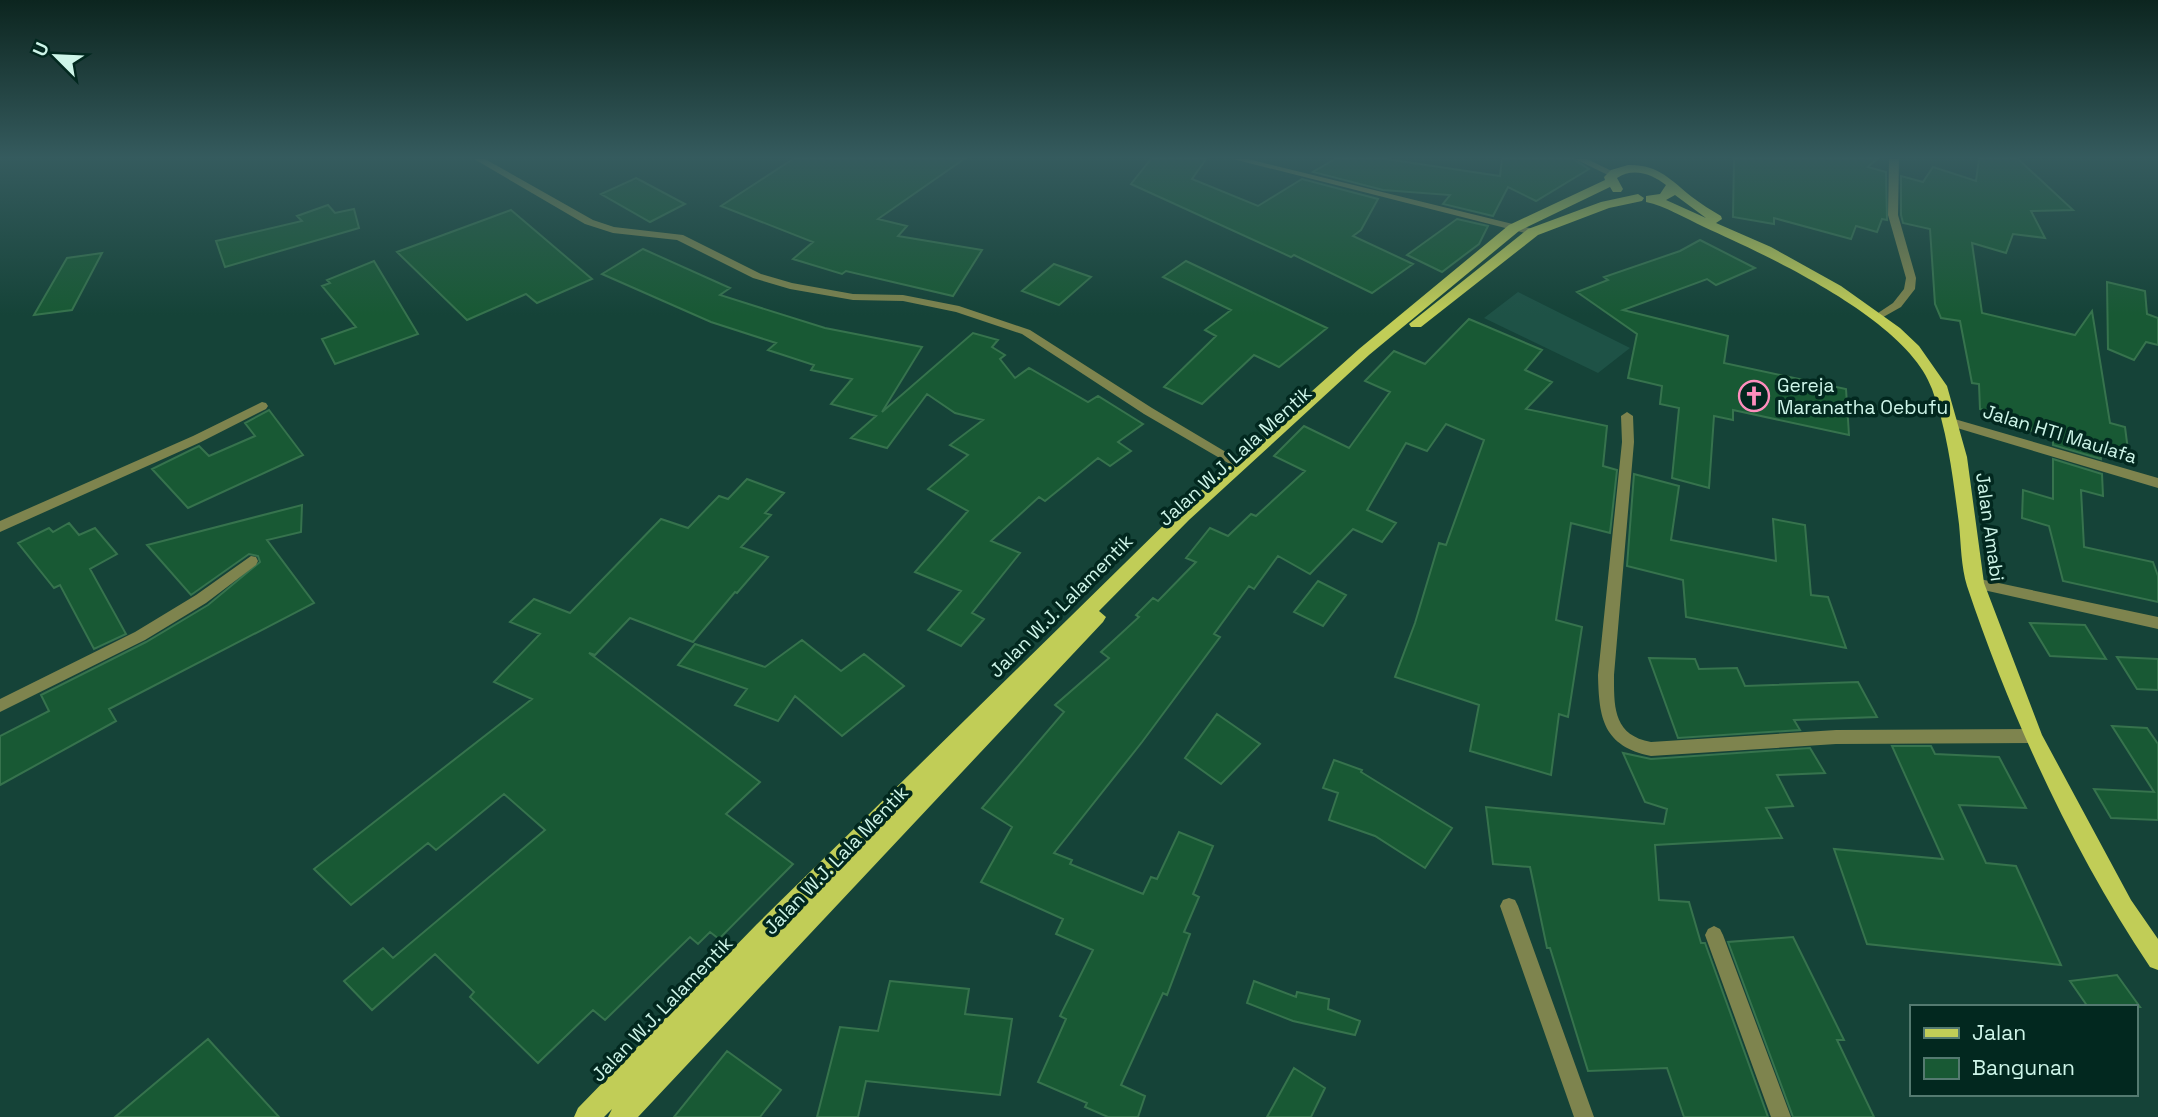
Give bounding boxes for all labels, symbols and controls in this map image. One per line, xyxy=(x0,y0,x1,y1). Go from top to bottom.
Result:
north arrow xyxy=(21,21,91,91)
text: U xyxy=(27,38,55,60)
place label: Gereja Maranatha Oebufu xyxy=(1777,373,1948,420)
church icon: Gereja Maranatha Oebufu xyxy=(1737,379,1771,413)
street label: Jalan W.J. Lala Mentik xyxy=(1153,380,1317,532)
street label: Jalan HTI Maulafa xyxy=(1980,399,2140,469)
street label: Jalan Amabi xyxy=(1970,471,2010,583)
street label: Jalan W.J. Lalamentik xyxy=(984,529,1138,683)
street label: Jalan W.J. Lala Mentik xyxy=(758,780,914,940)
street label: Jalan W.J. Lalamentik xyxy=(586,931,738,1087)
legend xyxy=(1910,1005,2137,1096)
text: Jalan xyxy=(1972,1019,2026,1046)
text: Bangunan xyxy=(1972,1054,2075,1081)

